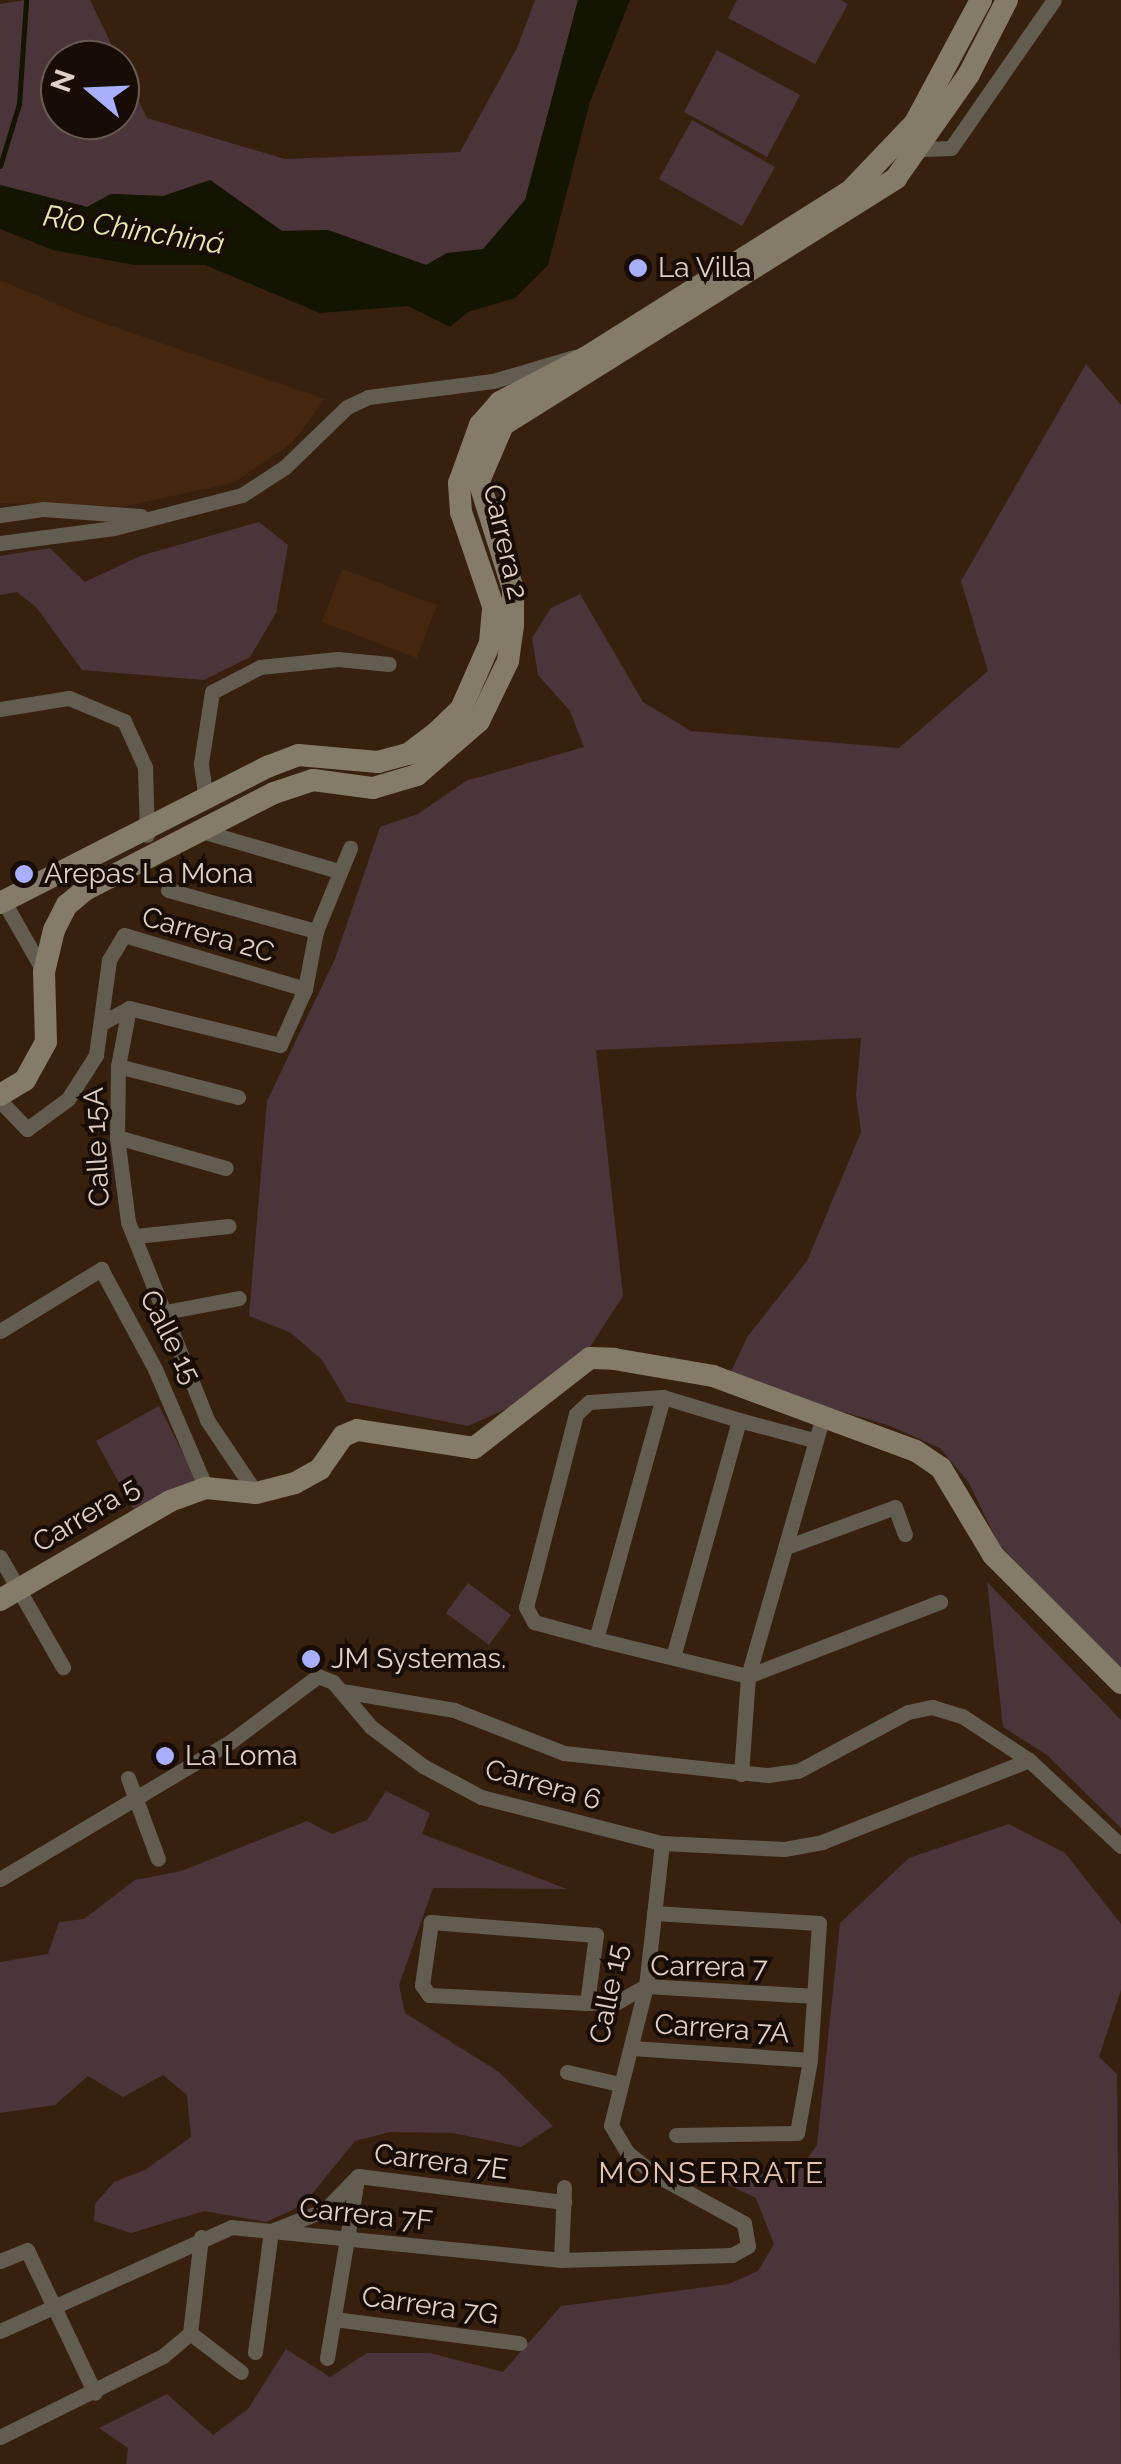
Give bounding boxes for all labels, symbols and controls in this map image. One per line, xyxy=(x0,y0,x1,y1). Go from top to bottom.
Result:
north arrow xyxy=(40,40,140,140)
text: N xyxy=(44,65,82,96)
water label: Río Chinchiná xyxy=(41,198,227,262)
place label: La Villa xyxy=(658,251,752,285)
marker: La Villa xyxy=(627,257,649,279)
street label: Carrera 2 xyxy=(475,481,535,603)
place label: Arepas La Mona xyxy=(44,857,253,891)
marker: Arepas La Mona xyxy=(13,863,35,885)
street label: Carrera 2C xyxy=(138,900,278,970)
street label: Calle 15A xyxy=(77,1086,117,1208)
street label: Calle 15 xyxy=(132,1285,208,1389)
street label: Carrera 5 xyxy=(27,1470,145,1560)
place label: JM Systemas. xyxy=(331,1642,506,1676)
marker: JM Systemas. xyxy=(300,1648,322,1670)
place label: La Loma xyxy=(185,1739,297,1773)
marker: La Loma xyxy=(154,1745,176,1767)
street label: Carrera 6 xyxy=(481,1752,605,1818)
street label: Calle 15 xyxy=(583,1941,635,2047)
street label: Carrera 7 xyxy=(650,1949,768,1985)
street label: Carrera 7A xyxy=(654,2008,790,2050)
street label: Carrera 7E xyxy=(372,2137,510,2187)
district label: MONSERRATE xyxy=(598,2155,826,2191)
street label: Carrera 7F xyxy=(298,2191,434,2239)
street label: Carrera 7G xyxy=(360,2280,500,2332)

